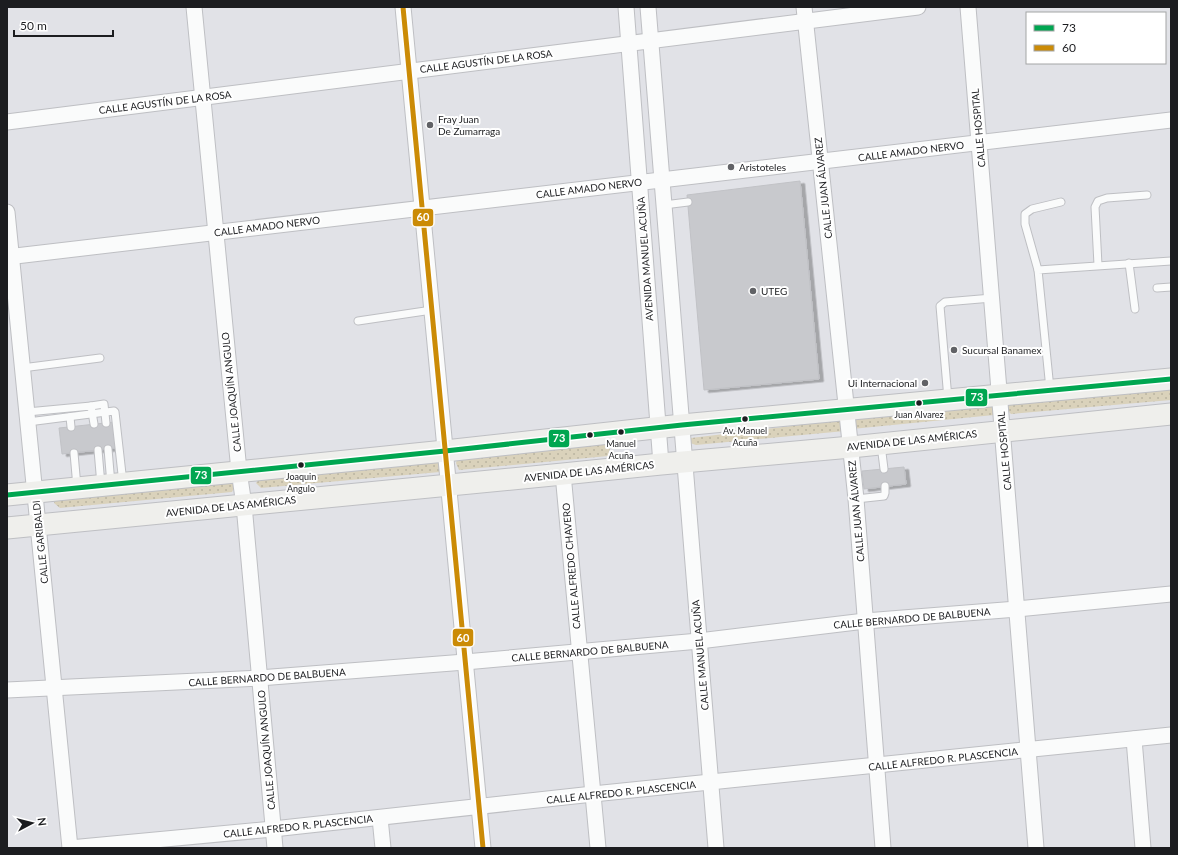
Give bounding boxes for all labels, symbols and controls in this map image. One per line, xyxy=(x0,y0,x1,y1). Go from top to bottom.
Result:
scale bar xyxy=(14,12,113,38)
legend xyxy=(1026,12,1166,64)
text: 50 m xyxy=(20,18,47,33)
text: 73 xyxy=(1062,20,1076,35)
text: 60 xyxy=(1062,40,1076,55)
street label: CALLE AGUSTÍN DE LA ROSA xyxy=(419,47,553,75)
street label: CALLE AGUSTÍN DE LA ROSA xyxy=(98,88,232,116)
street label: CALLE HOSPITAL xyxy=(969,88,987,168)
place label: Fray Juan De Zumarraga xyxy=(438,113,500,137)
marker: Fray Juan De Zumarraga xyxy=(425,120,435,130)
street label: CALLE JUAN ÁLVAREZ xyxy=(812,137,834,239)
street label: CALLE AMADO NERVO xyxy=(857,139,965,163)
place label: Aristoteles xyxy=(739,161,786,173)
marker: Aristoteles xyxy=(726,162,736,172)
street label: CALLE AMADO NERVO xyxy=(535,176,643,200)
street label: AVENIDA MANUEL ACUÑA xyxy=(635,196,655,322)
line badge: 60 xyxy=(412,208,434,227)
text: 60 xyxy=(417,210,430,223)
street label: CALLE AMADO NERVO xyxy=(213,214,321,238)
place label: UTEG xyxy=(761,285,787,297)
marker: UTEG xyxy=(748,286,758,296)
street label: CALLE JOAQUÍN ANGULO xyxy=(219,332,243,452)
place label: Sucursal Banamex xyxy=(962,344,1041,356)
marker: Sucursal Banamex xyxy=(949,345,959,355)
place label: Ui Internacional xyxy=(848,377,917,389)
marker: Ui Internacional xyxy=(920,378,930,388)
line badge: 73 xyxy=(965,388,988,407)
text: 73 xyxy=(971,390,983,403)
marker: Juan Alvarez xyxy=(914,398,924,408)
place label: Juan Alvarez xyxy=(894,409,944,420)
street label: CALLE HOSPITAL xyxy=(995,411,1013,491)
marker: Av. Manuel Acuña xyxy=(740,414,750,424)
place label: Av. Manuel Acuña xyxy=(723,425,767,448)
marker: Manuel Acuña xyxy=(616,427,626,437)
street label: AVENIDA DE LAS AMÉRICAS xyxy=(846,427,978,453)
line badge: 73 xyxy=(548,429,570,448)
unlabelled marker xyxy=(585,430,595,440)
text: 73 xyxy=(553,431,565,444)
place label: Manuel Acuña xyxy=(606,438,636,461)
street label: AVENIDA DE LAS AMÉRICAS xyxy=(523,458,655,484)
marker: Joaquin Angulo xyxy=(296,460,306,470)
street label: CALLE JUAN ÁLVAREZ xyxy=(846,460,866,562)
line badge: 73 xyxy=(190,466,212,485)
text: 73 xyxy=(195,468,207,481)
place label: Joaquin Angulo xyxy=(286,471,316,494)
street label: AVENIDA DE LAS AMÉRICAS xyxy=(165,493,297,519)
street label: CALLE GARIBALDI xyxy=(30,500,50,584)
street label: CALLE ALFREDO CHAVERO xyxy=(559,502,583,630)
street label: CALLE MANUEL ACUÑA xyxy=(689,599,711,711)
street label: CALLE BERNARDO DE BALBUENA xyxy=(833,605,991,631)
line badge: 60 xyxy=(452,628,474,647)
text: 60 xyxy=(457,631,470,644)
street label: CALLE BERNARDO DE BALBUENA xyxy=(511,638,669,664)
street label: CALLE BERNARDO DE BALBUENA xyxy=(188,666,346,688)
street label: CALLE JOAQUÍN ANGULO xyxy=(255,690,277,810)
street label: CALLE ALFREDO R. PLASCENCIA xyxy=(868,745,1019,773)
street label: CALLE ALFREDO R. PLASCENCIA xyxy=(546,778,697,806)
north arrow xyxy=(12,803,52,843)
street label: CALLE ALFREDO R. PLASCENCIA xyxy=(223,812,374,840)
text: N xyxy=(35,817,49,827)

